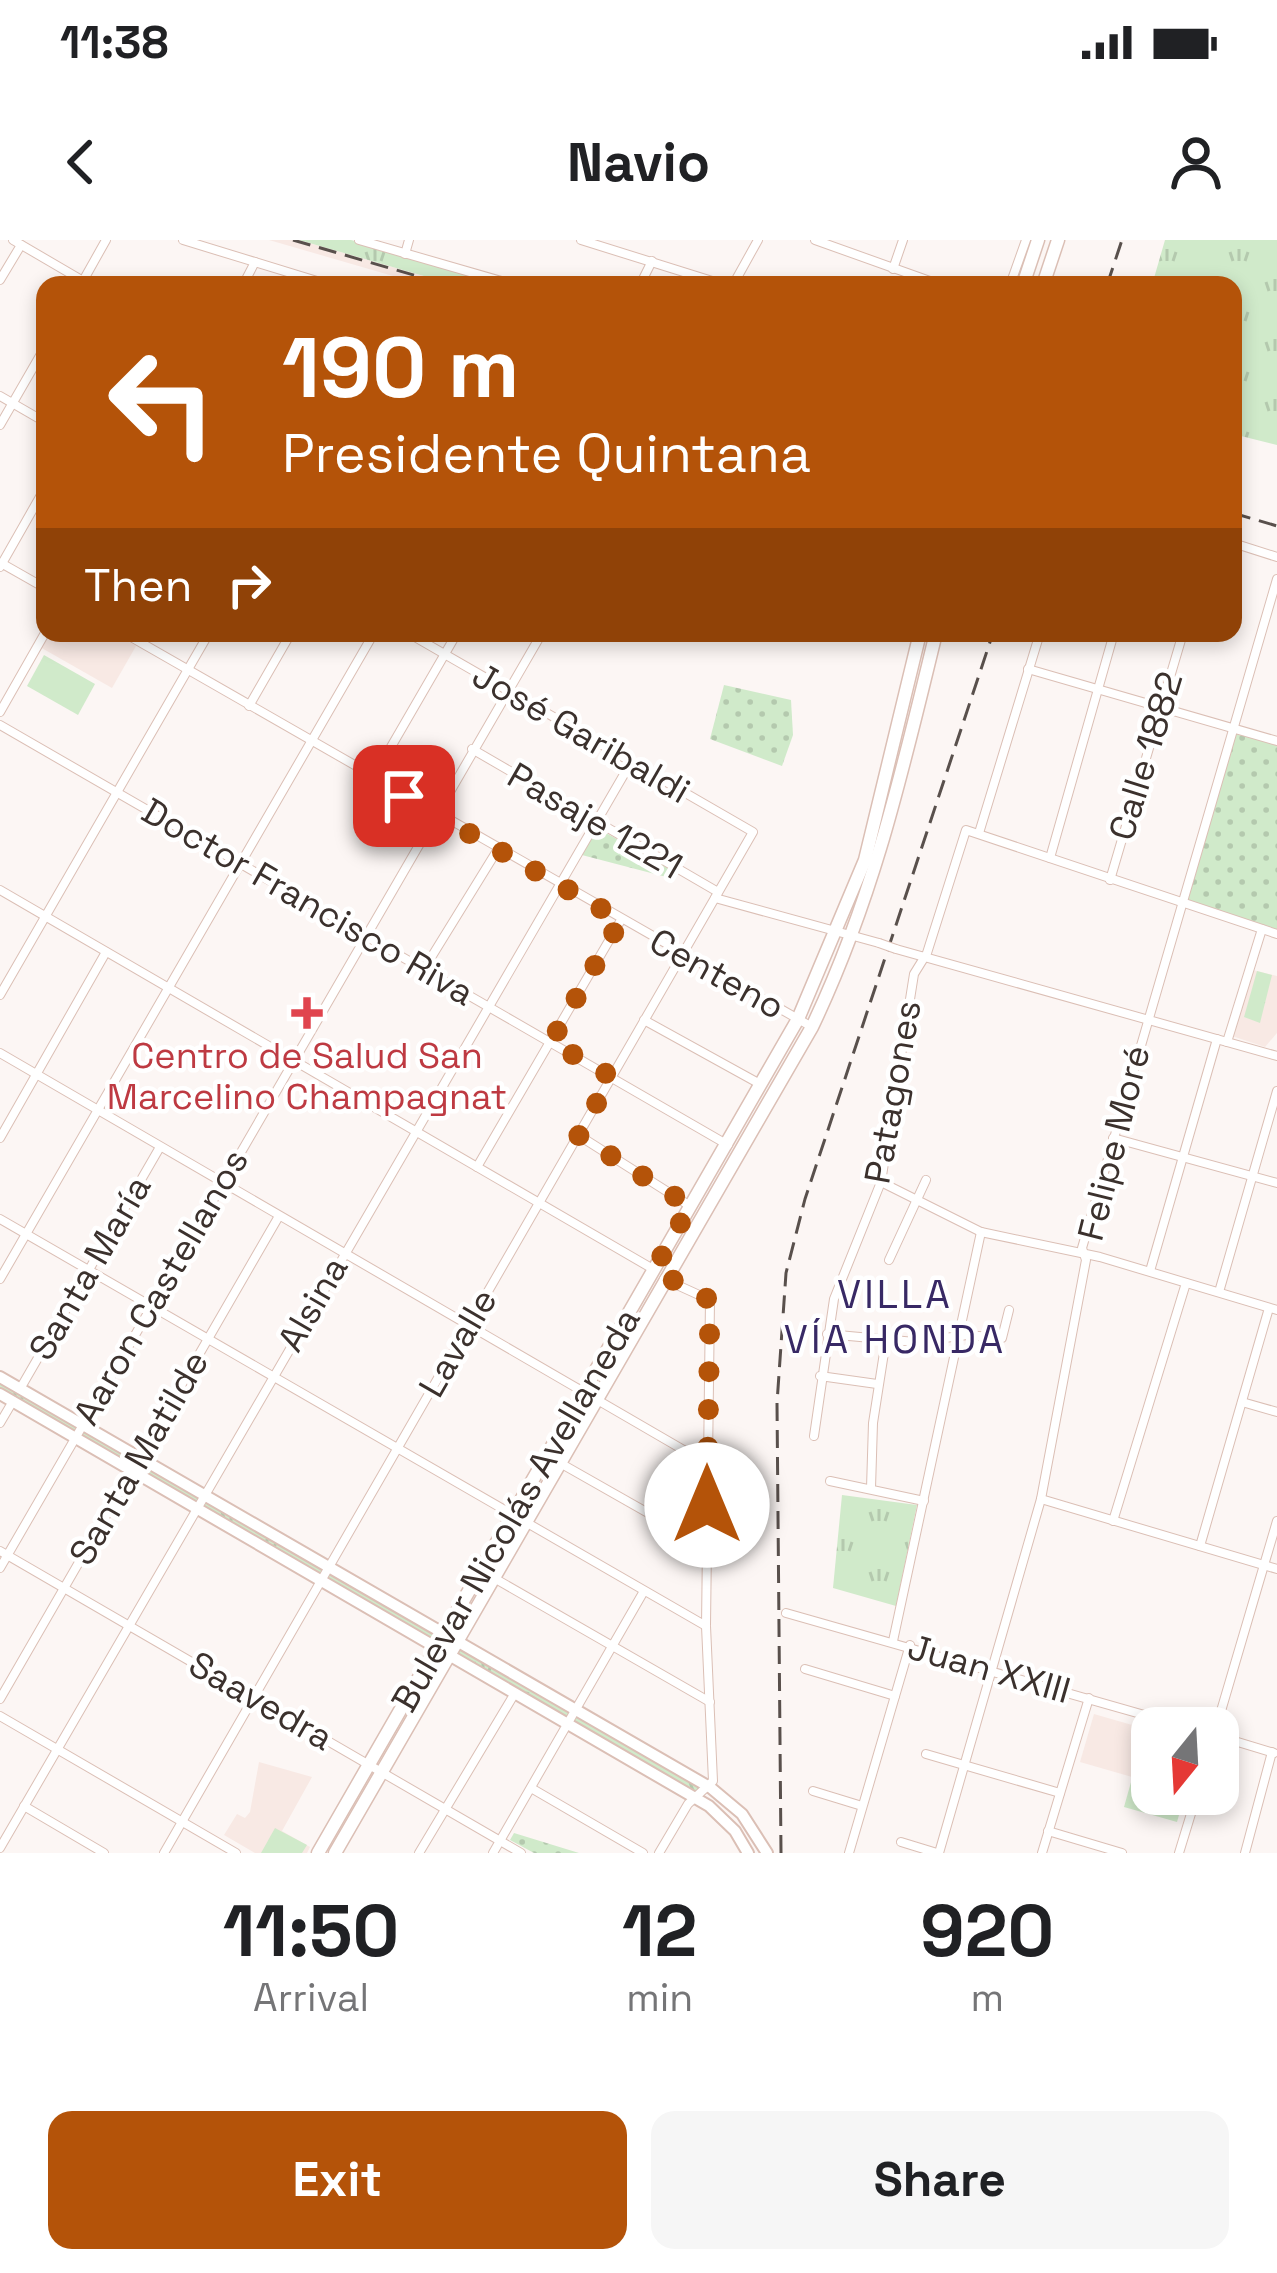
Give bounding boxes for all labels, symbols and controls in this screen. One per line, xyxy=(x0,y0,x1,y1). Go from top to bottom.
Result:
text: 11:38 xyxy=(60,14,168,71)
text: Navio xyxy=(567,128,710,197)
icon: back xyxy=(48,129,114,195)
icon: person xyxy=(1163,129,1229,195)
text: 190 m xyxy=(282,314,519,422)
icon: left xyxy=(84,324,240,480)
text: Presidente Quintana xyxy=(282,419,811,488)
icon: right xyxy=(216,552,282,618)
text: Then xyxy=(84,557,192,614)
street label: José Garibaldi xyxy=(464,652,698,814)
street label: Calle 1882 xyxy=(1099,666,1193,846)
pin xyxy=(353,745,455,847)
street label: Pasaje 1221 xyxy=(499,753,691,889)
icon: arrive xyxy=(371,763,437,829)
street label: Doctor Francisco Riva xyxy=(133,788,483,1016)
street label: Centeno xyxy=(641,918,793,1030)
marker: Centro de Salud San Marcelino Champagnat xyxy=(291,997,323,1029)
street label: Patagones xyxy=(854,997,932,1187)
place label: Centro de Salud San Marcelino Champagnat xyxy=(107,1033,507,1120)
street label: Felipe Moré xyxy=(1068,1041,1160,1245)
street label: Aaron Castellanos xyxy=(63,1141,259,1433)
street label: Santa María xyxy=(19,1167,161,1369)
street label: Alsina xyxy=(268,1248,358,1360)
district label: VILLA VÍA HONDA xyxy=(784,1270,1006,1364)
street label: Lavalle xyxy=(409,1280,507,1406)
street label: Bulevar Nicolás Avellaneda xyxy=(381,1300,651,1720)
street label: Santa Matilde xyxy=(59,1343,219,1573)
position arrow xyxy=(644,1442,770,1568)
street label: Juan XXIII xyxy=(902,1624,1076,1714)
street label: Saavedra xyxy=(181,1641,341,1761)
north arrow xyxy=(1131,1707,1239,1815)
map controls xyxy=(1131,1707,1239,1815)
text: 11:50 xyxy=(223,1885,399,1977)
text: 12 xyxy=(622,1885,697,1977)
text: 920 xyxy=(920,1885,1054,1977)
text: Arrival xyxy=(253,1973,369,2022)
text: min xyxy=(626,1973,693,2022)
text: m xyxy=(970,1973,1004,2022)
button: Exit xyxy=(48,2111,627,2249)
button: Share xyxy=(651,2111,1229,2249)

